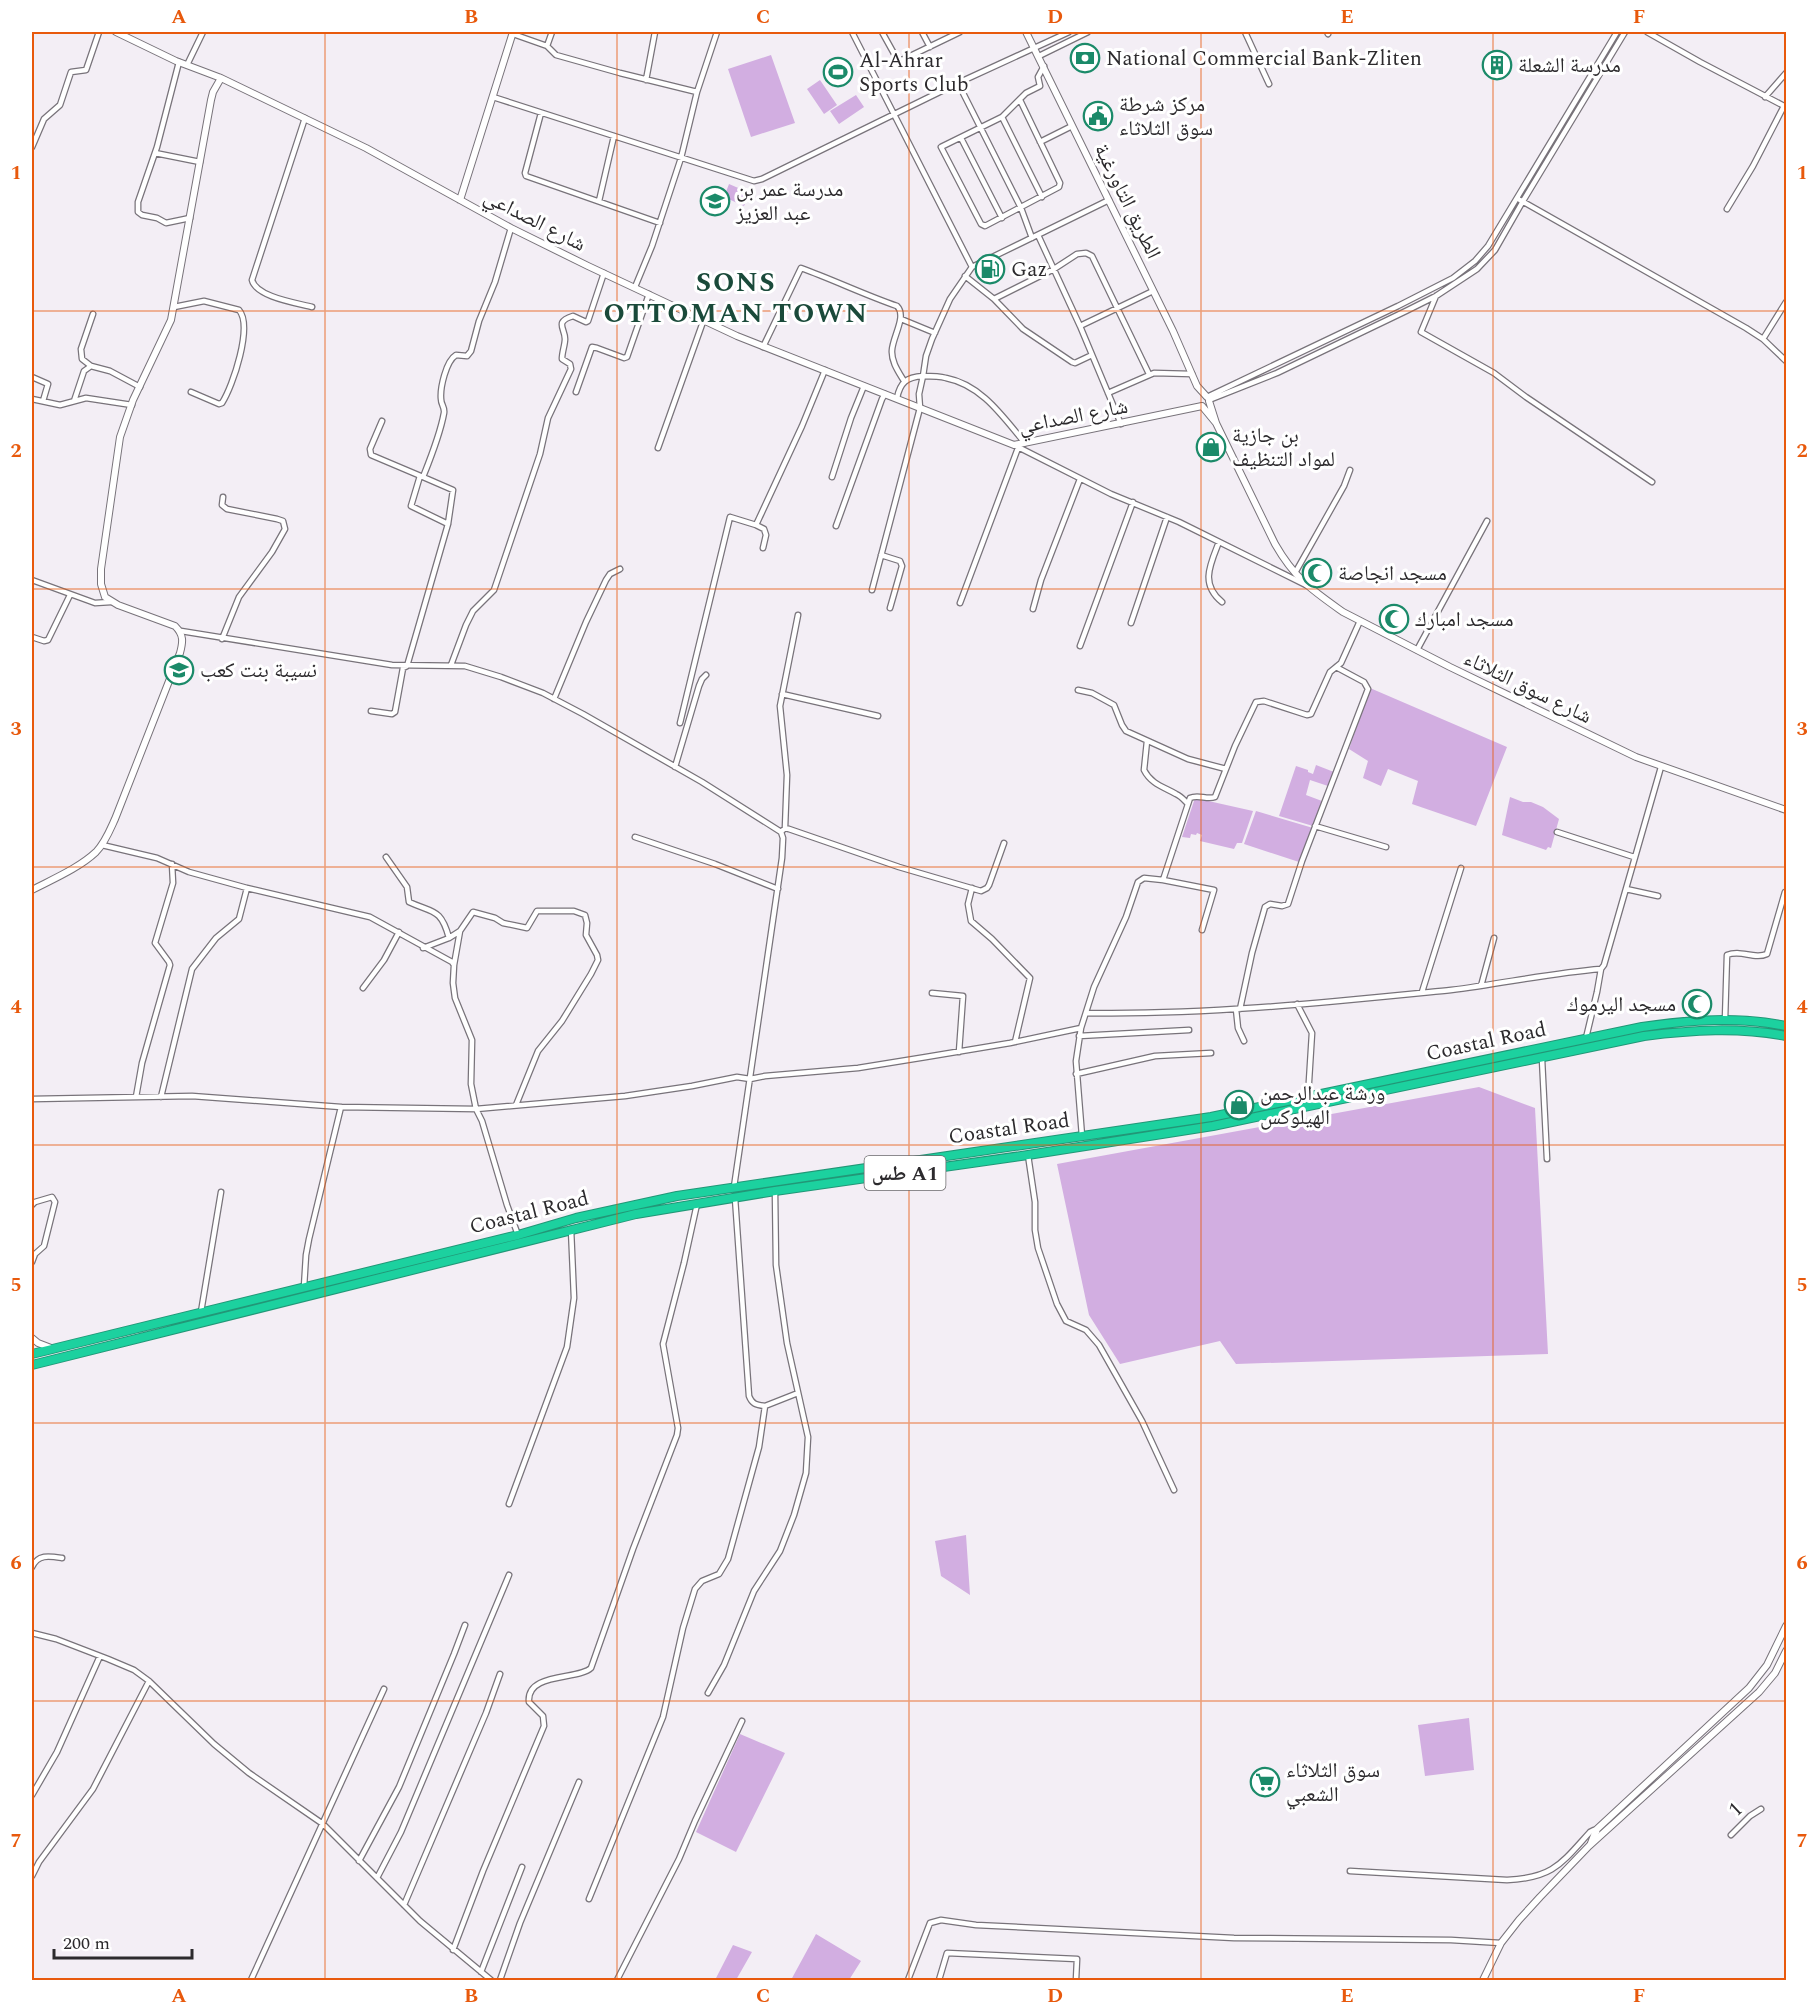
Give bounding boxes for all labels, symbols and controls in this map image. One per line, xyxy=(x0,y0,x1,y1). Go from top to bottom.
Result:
text: A xyxy=(171,2,187,32)
text: B xyxy=(464,2,478,32)
text: C xyxy=(756,2,770,32)
text: D xyxy=(1047,2,1063,32)
text: E xyxy=(1340,2,1354,32)
text: F xyxy=(1633,2,1645,32)
bank icon: National Commercial Bank-Zliten xyxy=(1069,42,1101,74)
place label: National Commercial Bank-Zliten xyxy=(1106,43,1422,75)
place label: Al-Ahrar Sports Club xyxy=(859,45,969,101)
building icon: مدرسة الشعلة xyxy=(1481,49,1513,81)
place label: مدرسة الشعلة xyxy=(1518,50,1621,82)
sports icon: Al-Ahrar Sports Club xyxy=(822,56,854,88)
place label: مركز شرطة سوق الثلاثاء xyxy=(1119,89,1213,145)
public building icon: مركز شرطة سوق الثلاثاء xyxy=(1082,100,1114,132)
street label: الطريق التاورغية xyxy=(1085,138,1169,265)
text: 1 xyxy=(10,158,22,188)
text: 1 xyxy=(1796,158,1808,188)
place label: مدرسة عمر بن عبد العزيز xyxy=(735,174,843,230)
street label: شارع الصداعي xyxy=(478,181,591,260)
school or university icon: مدرسة عمر بن عبد العزيز xyxy=(699,185,731,217)
fuel station icon: Gaz xyxy=(974,253,1006,285)
place label: Gaz xyxy=(1011,254,1047,286)
district label: SONS OTTOMAN TOWN xyxy=(604,262,868,335)
street label: شارع الصداعي xyxy=(1016,391,1131,443)
place label: بن جازية لمواد التنظيف xyxy=(1232,420,1335,476)
shop icon: بن جازية لمواد التنظيف xyxy=(1195,431,1227,463)
text: 2 xyxy=(10,436,22,466)
text: 2 xyxy=(1796,436,1808,466)
mosque icon: مسجد انجاصة xyxy=(1301,557,1333,589)
place label: مسجد انجاصة xyxy=(1338,558,1447,590)
mosque icon: مسجد امبارك xyxy=(1378,603,1410,635)
place label: مسجد امبارك xyxy=(1415,604,1514,636)
street label: شارع سوق الثلاثاء xyxy=(1458,643,1597,733)
school or university icon: نسيبة بنت كعب xyxy=(163,654,195,686)
place label: نسيبة بنت كعب xyxy=(200,655,317,687)
text: 3 xyxy=(10,714,22,744)
text: 3 xyxy=(1796,714,1808,744)
mosque icon: مسجد اليرموك xyxy=(1681,988,1713,1020)
place label: مسجد اليرموك xyxy=(1567,989,1676,1021)
text: 4 xyxy=(10,992,22,1022)
text: 4 xyxy=(1796,992,1808,1022)
street label: Coastal Road xyxy=(1423,1014,1549,1070)
place label: ورشة عبدالرحمن الهيلوكس xyxy=(1260,1078,1385,1134)
shop icon: ورشة عبدالرحمن الهيلوكس xyxy=(1223,1089,1255,1121)
street label: Coastal Road xyxy=(946,1105,1072,1153)
road number: طس A1 xyxy=(864,1156,946,1190)
street label: Coastal Road xyxy=(466,1183,592,1243)
text: 5 xyxy=(10,1270,22,1300)
text: 5 xyxy=(1796,1270,1808,1300)
text: 6 xyxy=(10,1548,22,1578)
text: 6 xyxy=(1796,1548,1808,1578)
place label: سوق الثلاثاء الشعبي xyxy=(1286,1755,1380,1811)
supermarket icon: سوق الثلاثاء الشعبي xyxy=(1249,1766,1281,1798)
street label: 1 xyxy=(1721,1794,1750,1825)
text: 7 xyxy=(10,1826,22,1856)
text: 7 xyxy=(1796,1826,1808,1856)
scale bar xyxy=(54,1922,192,1960)
text: 200 m xyxy=(63,1930,110,1957)
text: A xyxy=(171,1981,187,2011)
text: B xyxy=(464,1981,478,2011)
text: C xyxy=(756,1981,770,2011)
text: D xyxy=(1047,1981,1063,2011)
text: E xyxy=(1340,1981,1354,2011)
text: F xyxy=(1633,1981,1645,2011)

